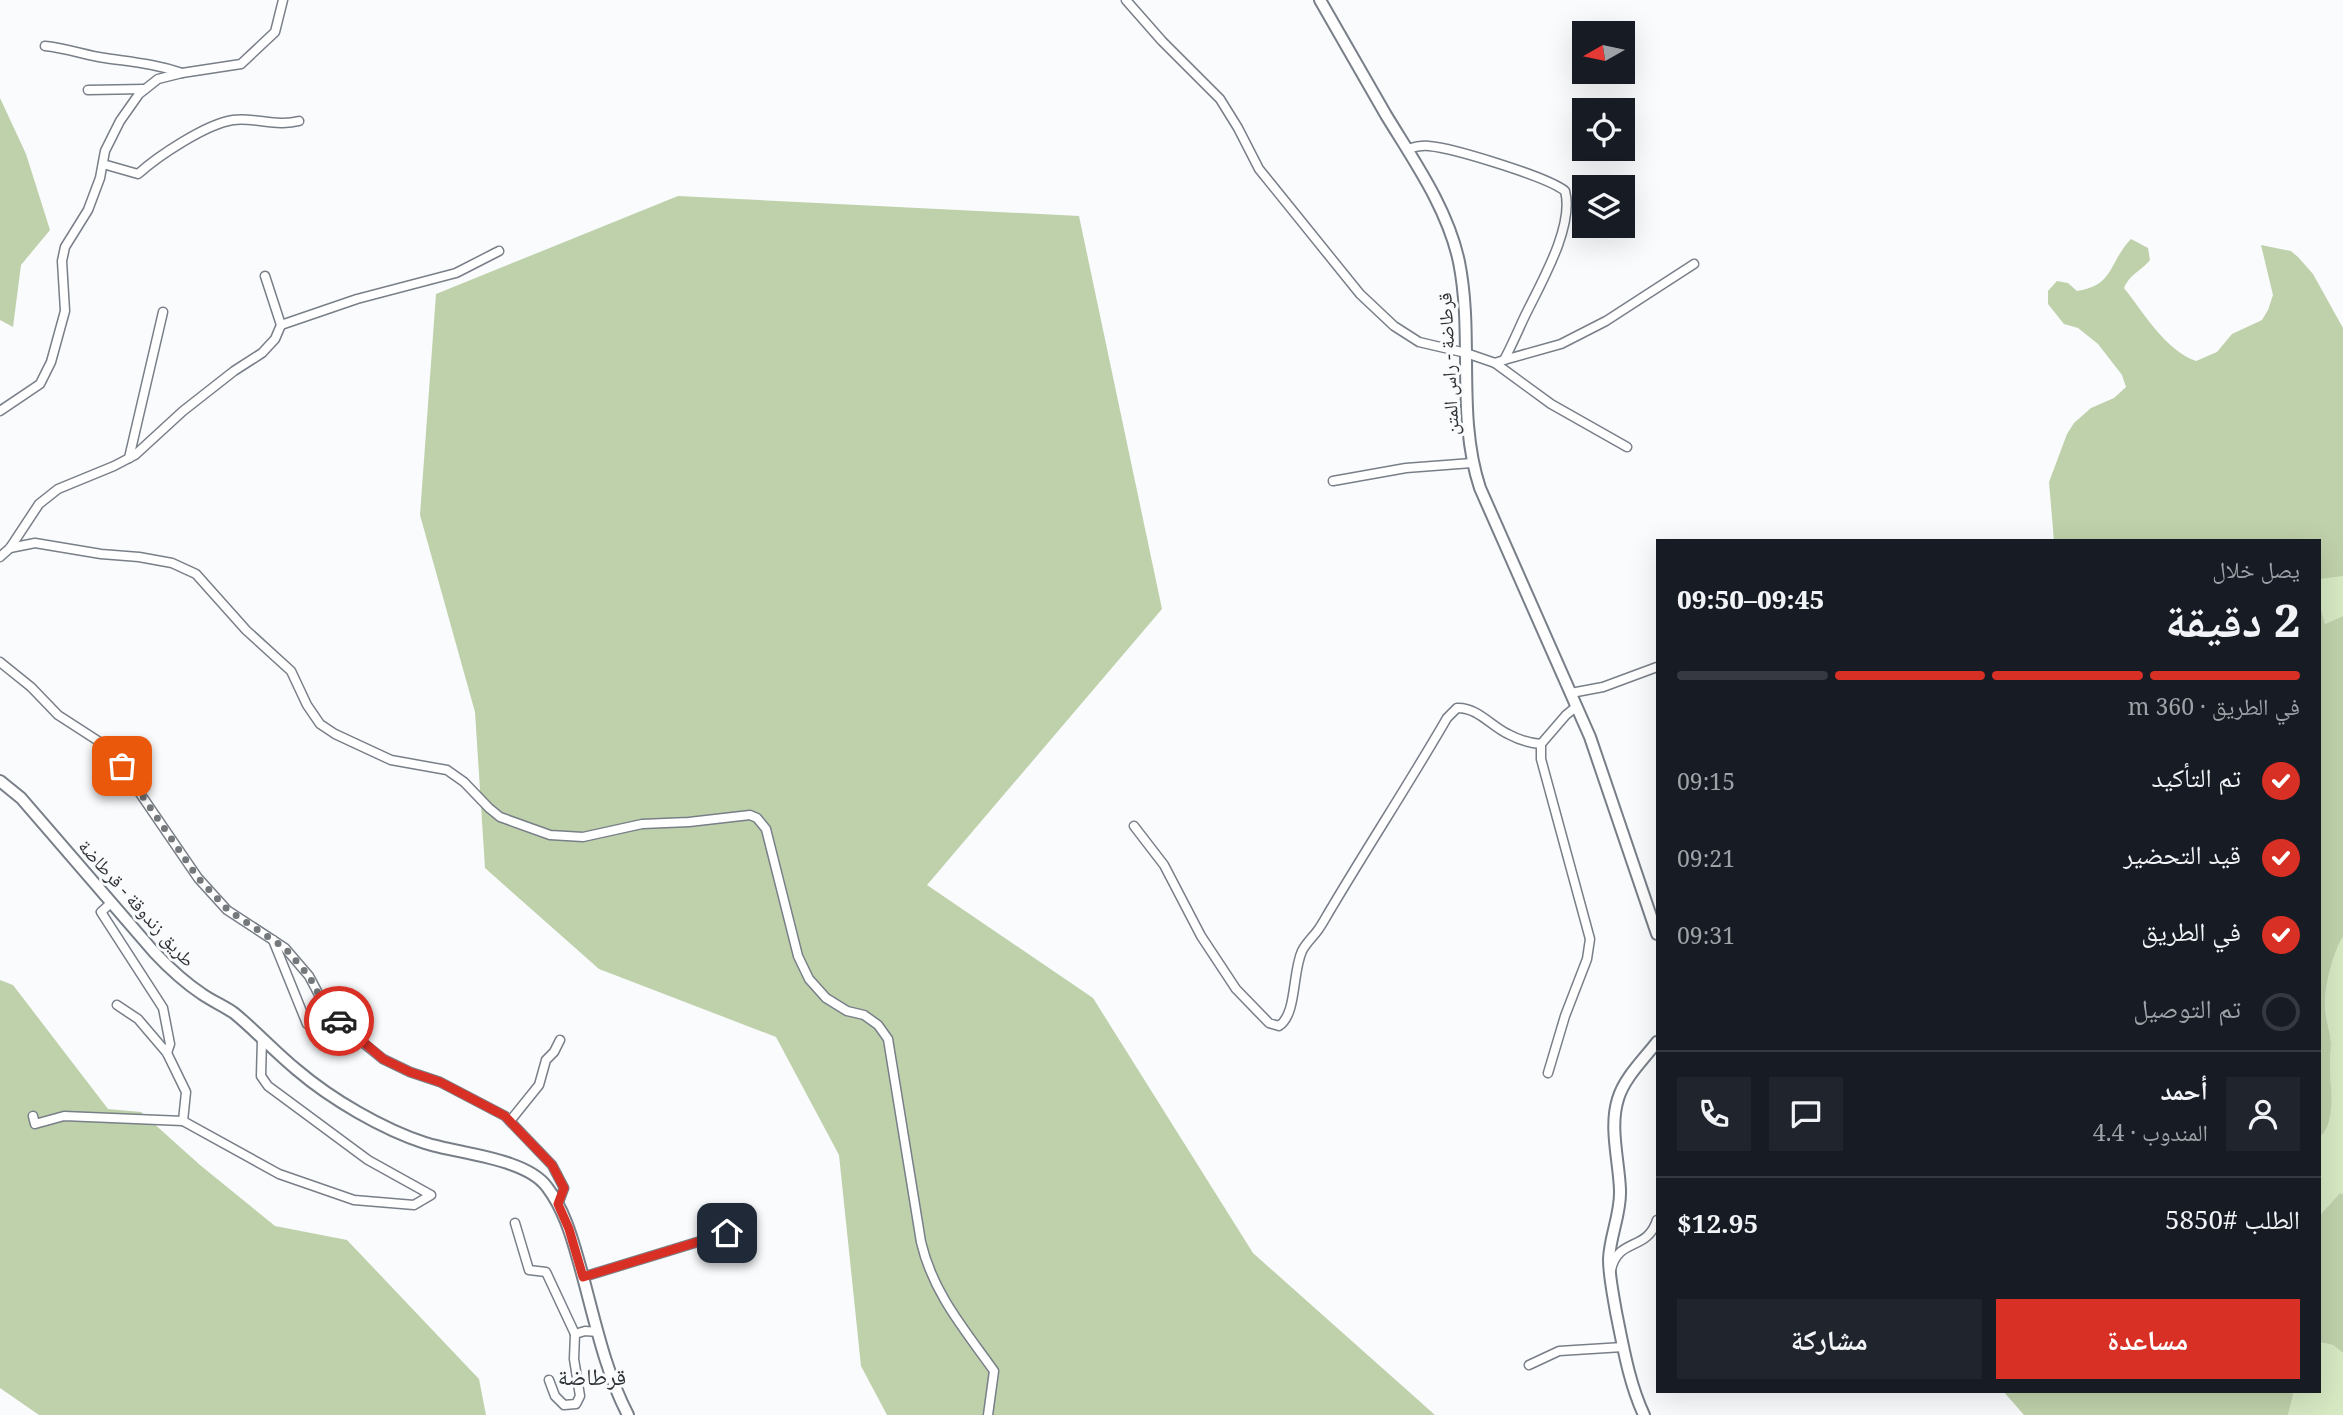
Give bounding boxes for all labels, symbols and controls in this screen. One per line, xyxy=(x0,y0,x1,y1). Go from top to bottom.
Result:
north arrow xyxy=(1572,21,1634,84)
map controls xyxy=(1572,21,1635,238)
button: locate xyxy=(1572,98,1635,161)
button: layers xyxy=(1572,175,1635,238)
street label: قرطاضة - راس المتن xyxy=(1431,292,1465,436)
text: يصل خلال xyxy=(2212,553,2300,585)
text: 09:45–09:50 xyxy=(1677,581,1824,617)
text: 2 دقيقة xyxy=(2165,588,2300,650)
text: في الطريق · 360 m xyxy=(2128,690,2300,722)
pin xyxy=(92,736,152,796)
icon: bag xyxy=(103,747,141,785)
text: تم التأكيد xyxy=(2151,759,2241,795)
icon: check xyxy=(2262,762,2300,800)
text: 09:15 xyxy=(1677,765,1735,797)
street label: طريق زندوقة - قرطاضة xyxy=(73,834,201,972)
text: قيد التحضير xyxy=(2123,836,2241,872)
icon: check xyxy=(2262,839,2300,877)
text: 09:21 xyxy=(1677,842,1735,874)
text: في الطريق xyxy=(2141,913,2241,949)
icon: check xyxy=(2262,916,2300,954)
text: 09:31 xyxy=(1677,919,1735,951)
courier xyxy=(304,986,374,1056)
text: تم التوصيل xyxy=(2133,990,2241,1026)
icon: car xyxy=(320,1002,358,1040)
text: أحمد xyxy=(2160,1072,2208,1108)
button: phone xyxy=(1677,1077,1751,1151)
button: chat xyxy=(1769,1077,1843,1151)
button: person xyxy=(2226,1077,2300,1151)
text: المندوب · 4.4 xyxy=(2093,1116,2208,1148)
text: الطلب #5850 xyxy=(2165,1201,2300,1237)
pin xyxy=(697,1203,757,1263)
text: $12.95 xyxy=(1677,1205,1758,1241)
icon: home xyxy=(708,1214,746,1252)
button: مشاركة xyxy=(1677,1299,1982,1379)
button: مساعدة xyxy=(1996,1299,2300,1379)
district label: قرطاضة xyxy=(558,1360,626,1392)

